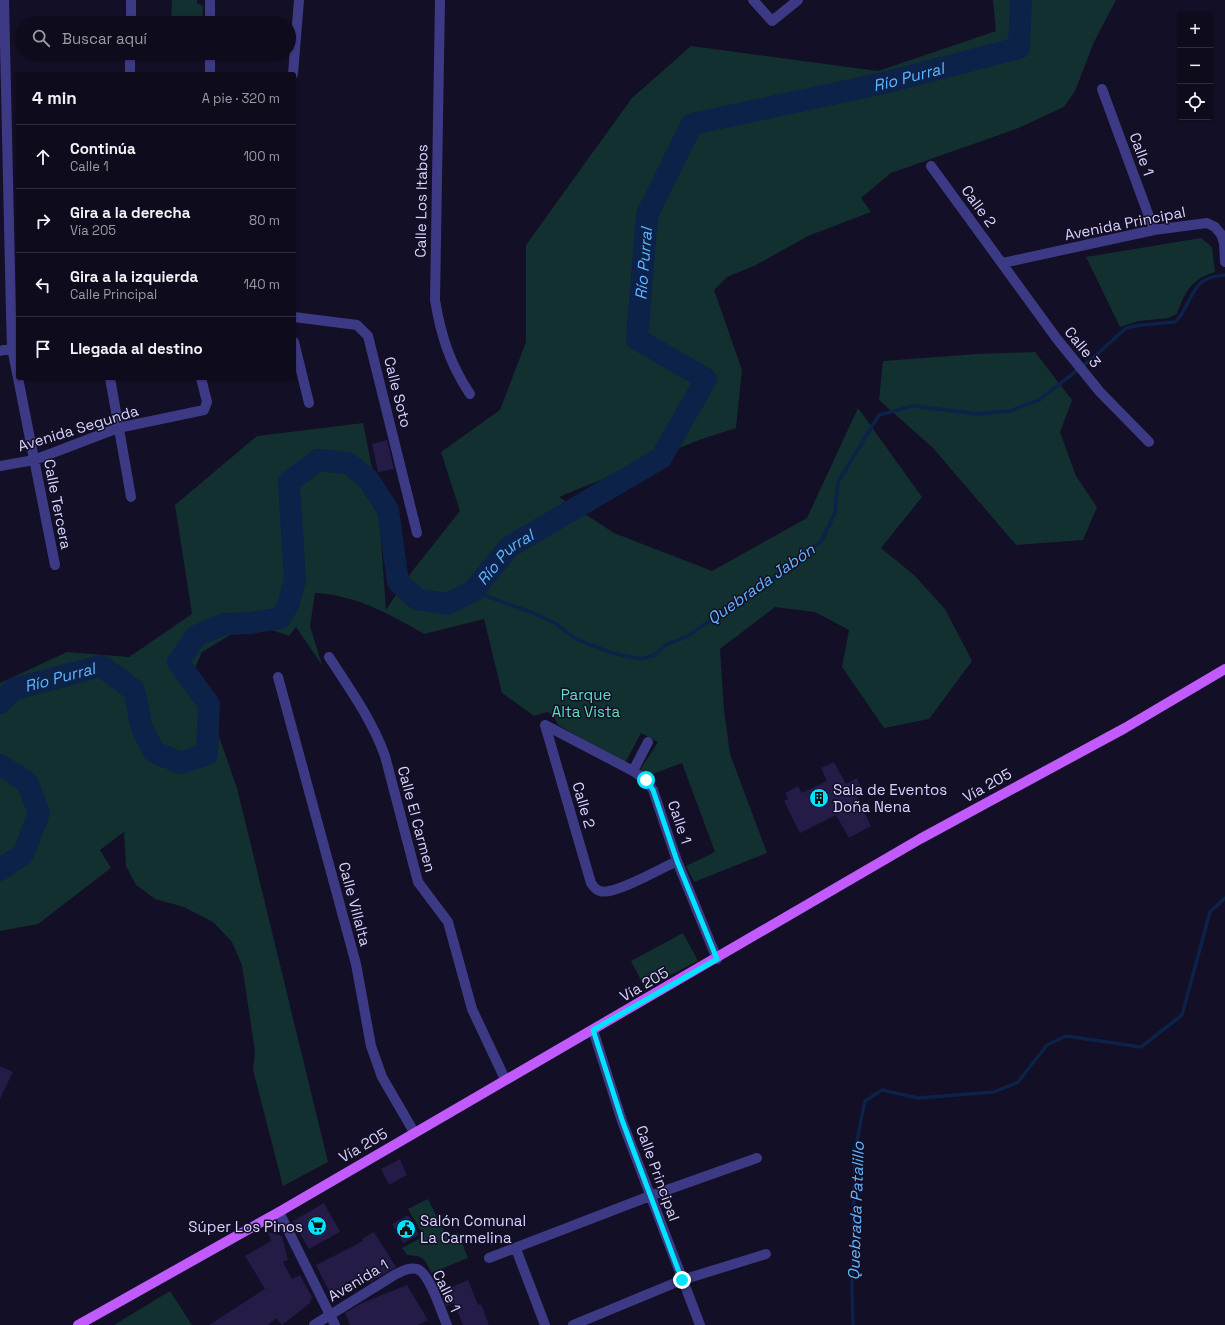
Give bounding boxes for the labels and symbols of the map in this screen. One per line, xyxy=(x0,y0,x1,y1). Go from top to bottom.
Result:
water label: Río Purral xyxy=(871,57,948,96)
street label: Calle 1 xyxy=(1125,130,1159,178)
street label: Calle Los Itabos xyxy=(411,144,431,258)
street label: Calle 2 xyxy=(957,181,1001,231)
street label: Avenida Principal xyxy=(1063,202,1187,244)
water label: Río Purral xyxy=(630,225,657,301)
street label: Calle 3 xyxy=(1061,323,1105,371)
street label: Calle Soto xyxy=(380,355,416,429)
street label: Avenida Segunda xyxy=(15,401,141,455)
street label: Calle Tercera xyxy=(40,457,76,551)
water label: Río Purral xyxy=(472,523,539,589)
water label: Quebrada Jabón xyxy=(703,538,820,629)
water label: Río Purral xyxy=(22,657,99,696)
park label: Parque Alta Vista xyxy=(552,685,621,721)
street label: Calle El Carmen xyxy=(394,764,440,874)
street label: Vía 205 xyxy=(959,764,1015,806)
route start xyxy=(637,771,655,789)
street label: Calle 2 xyxy=(568,780,600,830)
place label: Sala de Eventos Doña Nena xyxy=(833,780,947,816)
building icon: Sala de Eventos Doña Nena xyxy=(808,787,830,809)
street label: Calle 1 xyxy=(664,798,696,846)
street label: Calle Villalta xyxy=(335,860,375,948)
street label: Vía 205 xyxy=(616,962,672,1006)
street label: Vía 205 xyxy=(335,1123,391,1167)
street label: Calle Principal xyxy=(632,1123,684,1223)
water label: Quebrada Patalillo xyxy=(843,1140,869,1281)
place label: Salón Comunal La Carmelina xyxy=(420,1211,526,1247)
supermarket icon: Súper Los Pinos xyxy=(306,1215,328,1237)
place label: Súper Los Pinos xyxy=(188,1217,303,1236)
public building icon: Salón Comunal La Carmelina xyxy=(395,1218,417,1240)
street label: Avenida 1 xyxy=(324,1255,392,1305)
street label: Calle 1 xyxy=(429,1267,465,1315)
route end xyxy=(673,1271,691,1289)

